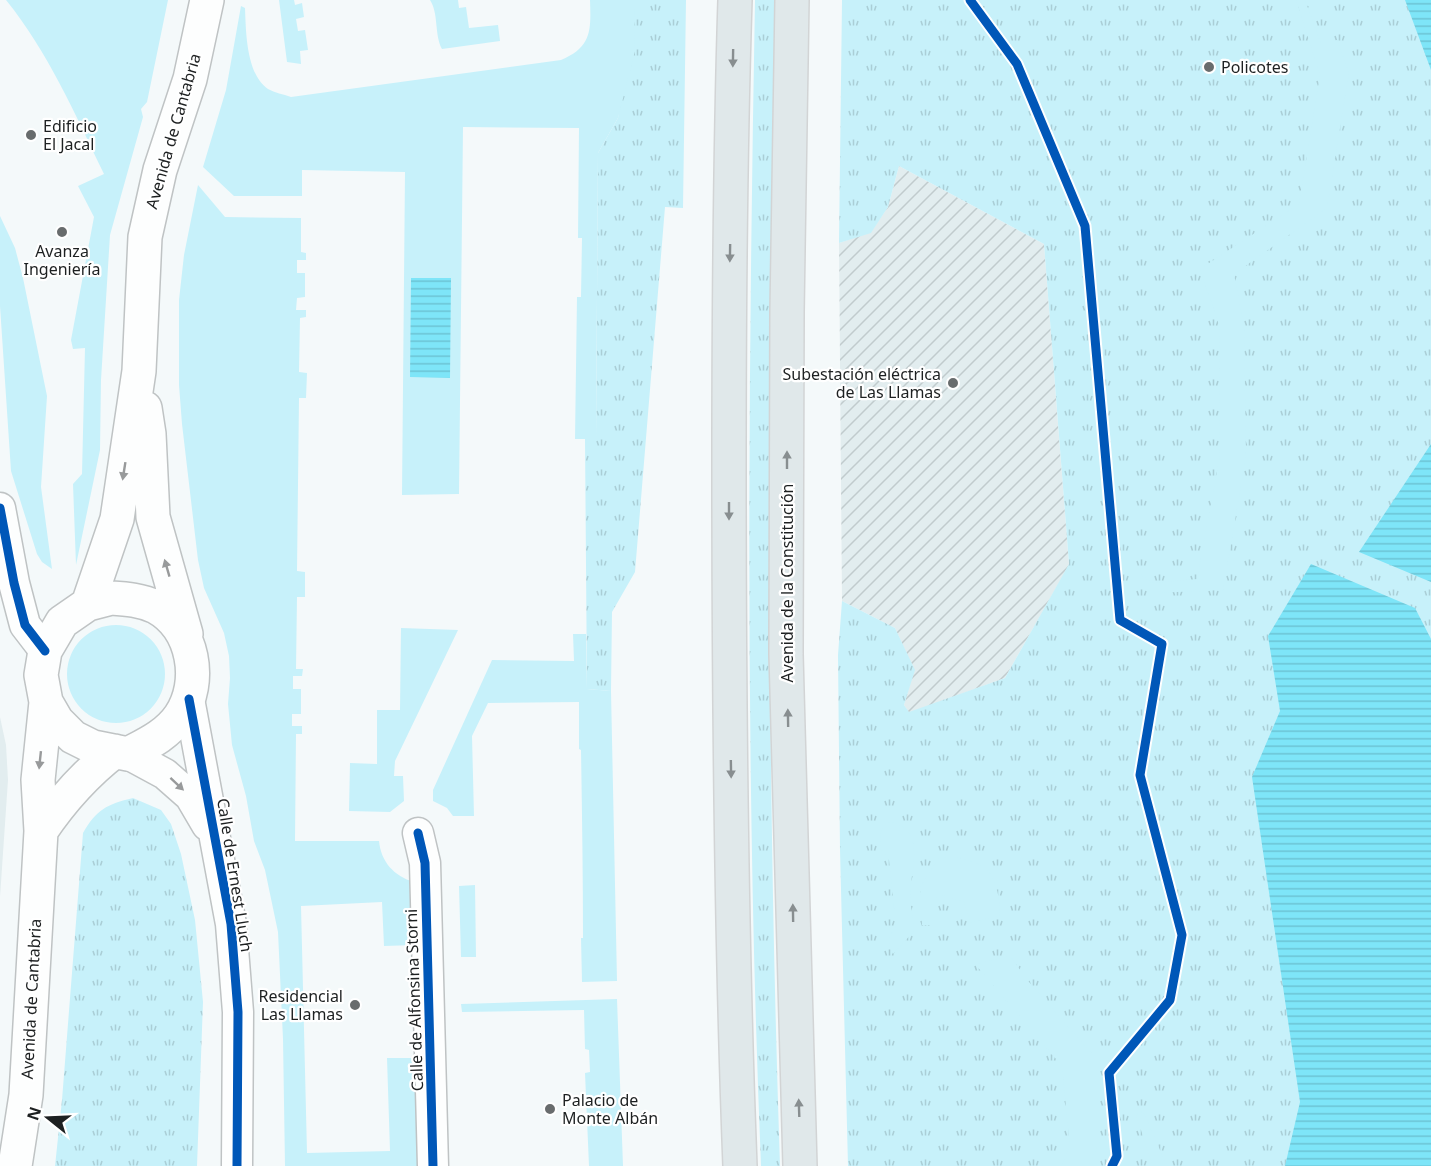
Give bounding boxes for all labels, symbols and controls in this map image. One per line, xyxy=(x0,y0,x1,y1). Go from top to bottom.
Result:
one-way arrow xyxy=(728,49,738,68)
street label: Avenida de Cantabria xyxy=(140,51,206,211)
place label: Policotes xyxy=(1221,56,1288,78)
marker: Policotes xyxy=(1202,60,1216,74)
place label: Edificio El Jacal xyxy=(43,115,97,155)
marker: Edificio El Jacal xyxy=(24,128,38,142)
marker: Avanza Ingeniería xyxy=(55,225,69,239)
place label: Avanza Ingeniería xyxy=(24,240,100,280)
one-way arrow xyxy=(726,244,735,263)
place label: Subestación eléctrica de Las Llamas xyxy=(782,363,941,403)
marker: Subestación eléctrica de Las Llamas xyxy=(946,376,960,390)
one-way arrow xyxy=(782,450,792,469)
one-way arrow xyxy=(119,461,128,480)
street label: Avenida de la Constitución xyxy=(776,484,798,682)
one-way arrow xyxy=(724,502,734,521)
one-way arrow xyxy=(162,559,171,577)
one-way arrow xyxy=(783,708,793,727)
one-way arrow xyxy=(35,750,45,769)
one-way arrow xyxy=(726,760,736,779)
one-way arrow xyxy=(170,777,184,791)
street label: Calle de Ernest Lluch xyxy=(212,796,258,954)
one-way arrow xyxy=(788,903,798,922)
street label: Calle de Alfonsina Storni xyxy=(400,908,428,1092)
street label: Avenida de Cantabria xyxy=(16,918,46,1080)
place label: Residencial Las Llamas xyxy=(259,985,343,1025)
marker: Residencial Las Llamas xyxy=(348,998,362,1012)
north arrow xyxy=(18,1088,78,1148)
place label: Palacio de Monte Albán xyxy=(562,1089,658,1129)
one-way arrow xyxy=(794,1098,803,1117)
marker: Palacio de Monte Albán xyxy=(543,1102,557,1116)
text: N xyxy=(21,1104,46,1123)

